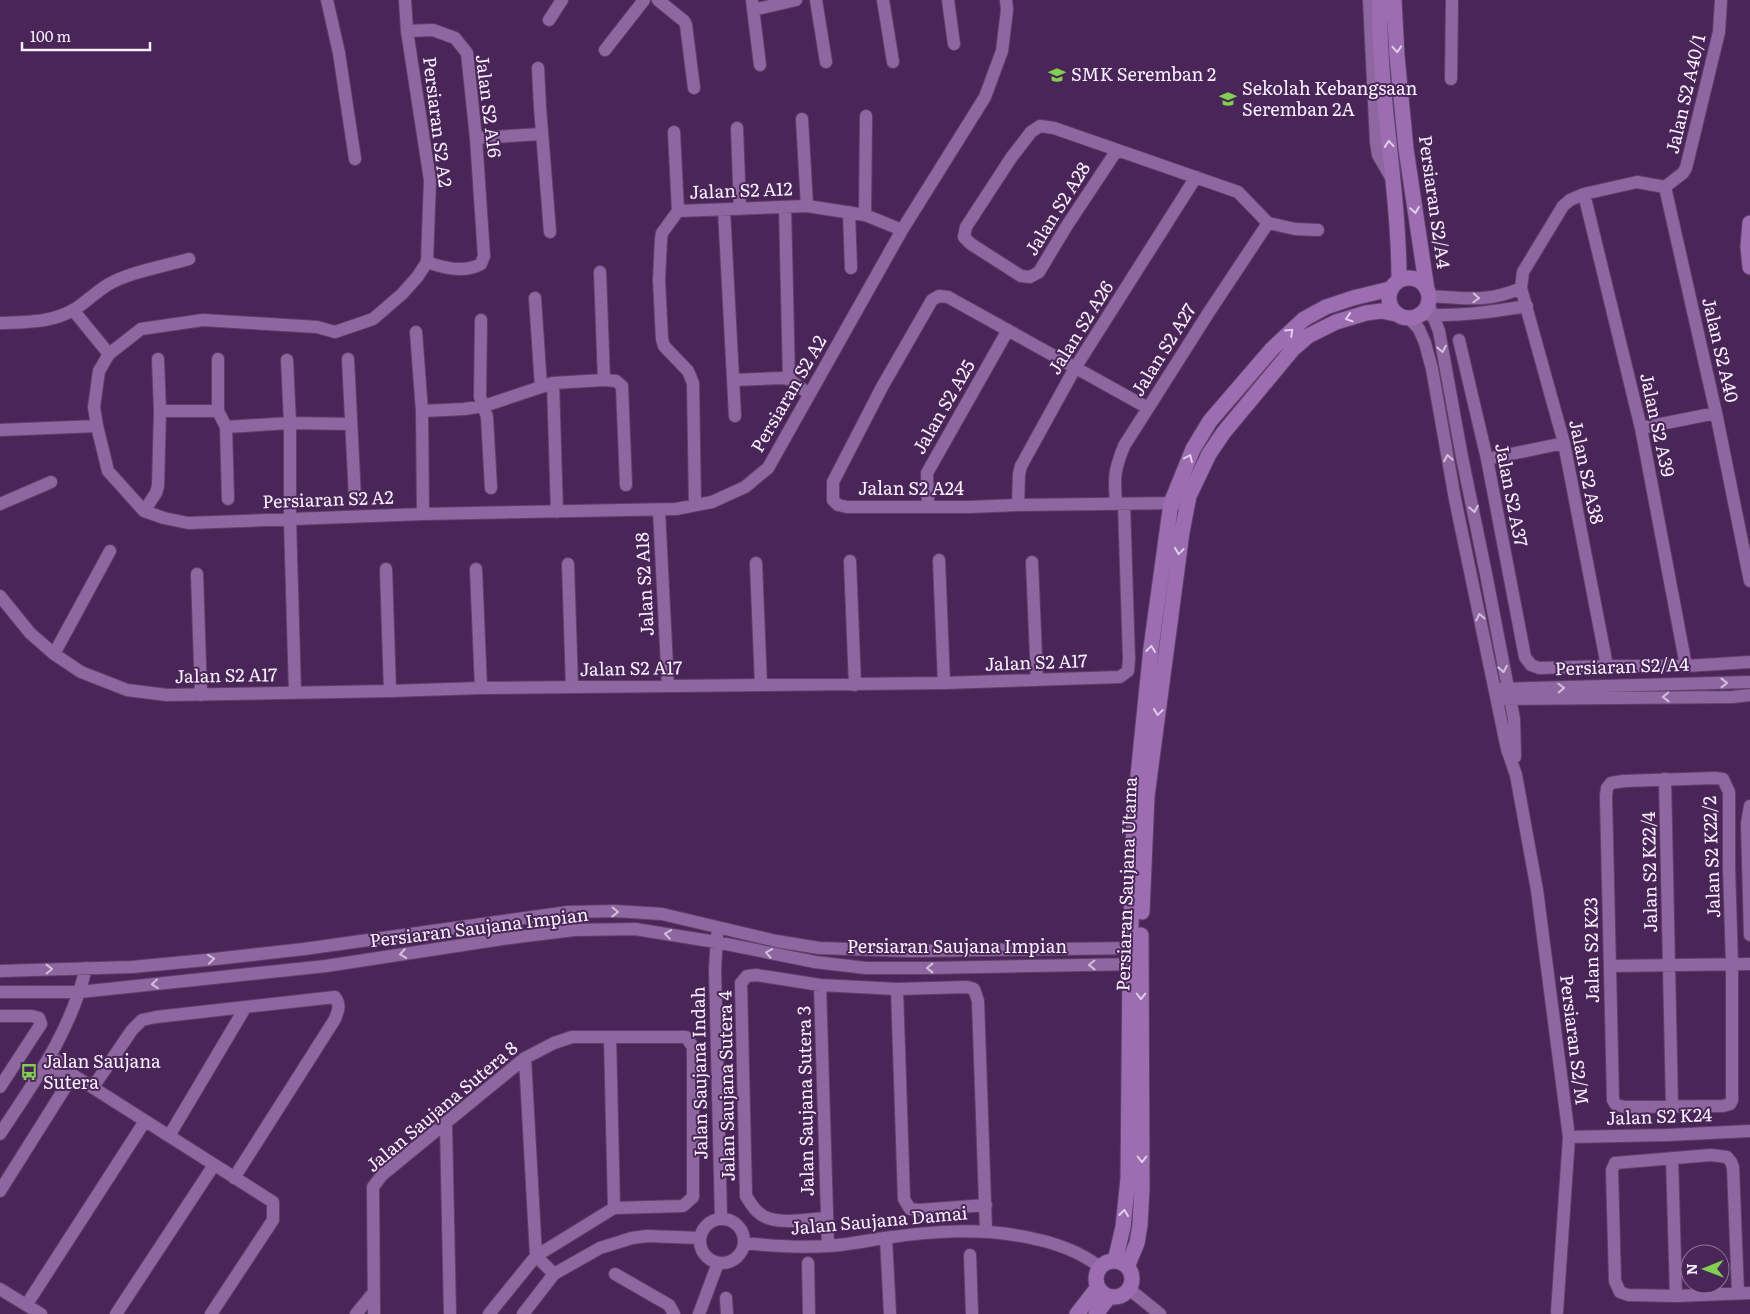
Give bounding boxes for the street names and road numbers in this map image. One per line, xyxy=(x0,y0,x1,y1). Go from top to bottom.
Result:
street label: Jalan S2 A40/1 xyxy=(1658,31,1711,156)
street label: Jalan S2 A16 xyxy=(470,53,509,159)
street label: Persiaran S2 A2 xyxy=(417,55,460,189)
street label: Persiaran S2/A4 xyxy=(1413,133,1458,270)
street label: Jalan S2 A28 xyxy=(1017,156,1096,260)
street label: Jalan S2 A12 xyxy=(689,174,793,205)
street label: Jalan S2 A26 xyxy=(1040,275,1119,379)
street label: Jalan S2 A40 xyxy=(1696,294,1747,405)
street label: Jalan S2 A27 xyxy=(1123,298,1202,401)
street label: Persiaran S2 A2 xyxy=(743,330,832,457)
street label: Jalan S2 A25 xyxy=(905,354,981,459)
street label: Jalan S2 A39 xyxy=(1634,370,1683,479)
street label: Jalan S2 A38 xyxy=(1563,417,1612,527)
street label: Jalan S2 A37 xyxy=(1489,441,1536,549)
street label: Jalan S2 A24 xyxy=(858,474,964,501)
street label: Persiaran S2 A2 xyxy=(262,483,394,514)
street label: Jalan S2 A18 xyxy=(627,531,660,637)
street label: Jalan S2 A17 xyxy=(984,646,1088,677)
street label: Persiaran S2/A4 xyxy=(1554,650,1690,681)
street label: Jalan S2 A17 xyxy=(579,653,683,682)
street label: Jalan S2 A17 xyxy=(174,660,278,689)
street label: Persiaran Saujana Utama xyxy=(1108,776,1143,992)
street label: Jalan S2 K22/2 xyxy=(1695,796,1726,919)
street label: Jalan S2 K22/4 xyxy=(1634,811,1663,933)
street label: Jalan S2 K23 xyxy=(1576,897,1605,1003)
street label: Persiaran Saujana Impian xyxy=(368,900,590,953)
street label: Persiaran Saujana Impian xyxy=(847,932,1067,959)
street label: Persiaran S2/M xyxy=(1554,973,1597,1107)
street label: Jalan Saujana Indah xyxy=(683,986,714,1160)
street label: Jalan Saujana Sutera 4 xyxy=(710,990,741,1182)
street label: Jalan Saujana Sutera 3 xyxy=(789,1005,820,1197)
street label: Jalan Saujana Sutera 8 xyxy=(359,1034,523,1178)
street label: Jalan S2 K24 xyxy=(1605,1100,1713,1131)
street label: Jalan Saujana Damai xyxy=(789,1198,969,1241)

